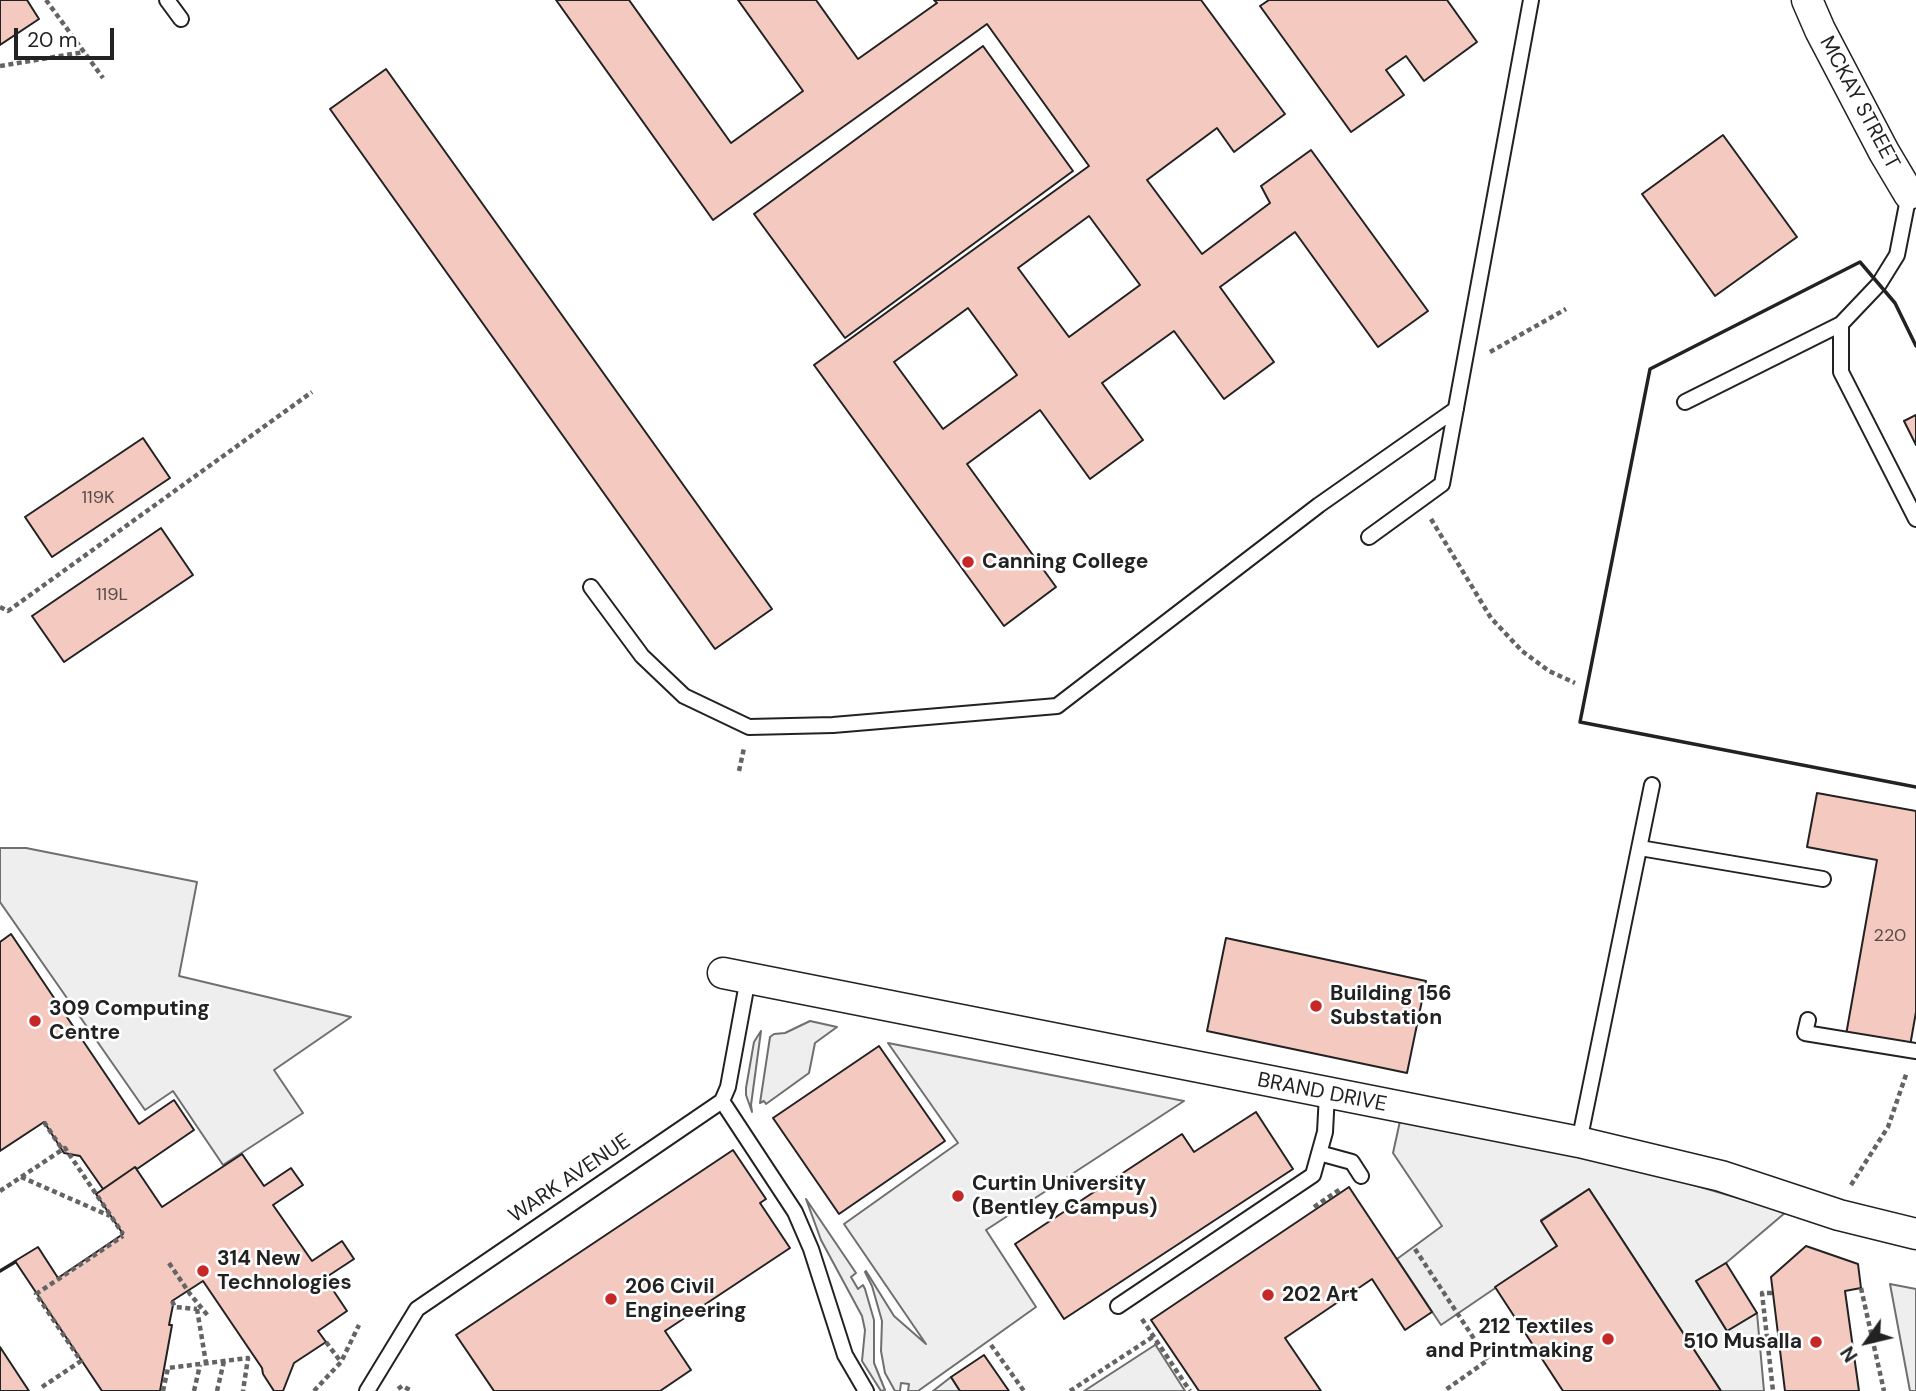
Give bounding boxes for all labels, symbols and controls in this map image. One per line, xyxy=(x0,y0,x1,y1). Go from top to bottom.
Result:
scale bar xyxy=(18,14,117,58)
text: 20 m xyxy=(27,26,78,54)
street label: MCKAY STREET xyxy=(1813,32,1905,174)
house number: 119K xyxy=(81,487,115,509)
place label: Canning College xyxy=(982,549,1149,575)
marker: Canning College xyxy=(960,554,976,570)
house number: 119L xyxy=(96,584,128,606)
house number: 220 xyxy=(1874,925,1906,947)
place label: Building 156 Substation xyxy=(1330,981,1452,1031)
place label: 309 Computing Centre xyxy=(49,996,210,1046)
marker: Building 156 Substation xyxy=(1308,998,1324,1014)
marker: 309 Computing Centre xyxy=(27,1013,43,1029)
street label: BRAND DRIVE xyxy=(1255,1068,1389,1118)
street label: WARK AVENUE xyxy=(504,1129,636,1229)
place label: Curtin University (Bentley Campus) xyxy=(972,1171,1158,1221)
marker: Curtin University (Bentley Campus) xyxy=(950,1188,966,1204)
place label: 314 New Technologies xyxy=(217,1246,352,1296)
marker: 314 New Technologies xyxy=(195,1263,211,1279)
place label: 206 Civil Engineering xyxy=(625,1274,747,1324)
place label: 202 Art xyxy=(1282,1282,1358,1308)
marker: 202 Art xyxy=(1260,1287,1276,1303)
marker: 206 Civil Engineering xyxy=(603,1291,619,1307)
north arrow xyxy=(1832,1307,1902,1377)
place label: 212 Textiles and Printmaking xyxy=(1425,1314,1594,1364)
place label: 510 Musalla xyxy=(1683,1329,1802,1355)
marker: 212 Textiles and Printmaking xyxy=(1600,1331,1616,1347)
marker: 510 Musalla xyxy=(1808,1334,1824,1350)
text: N xyxy=(1835,1341,1863,1367)

